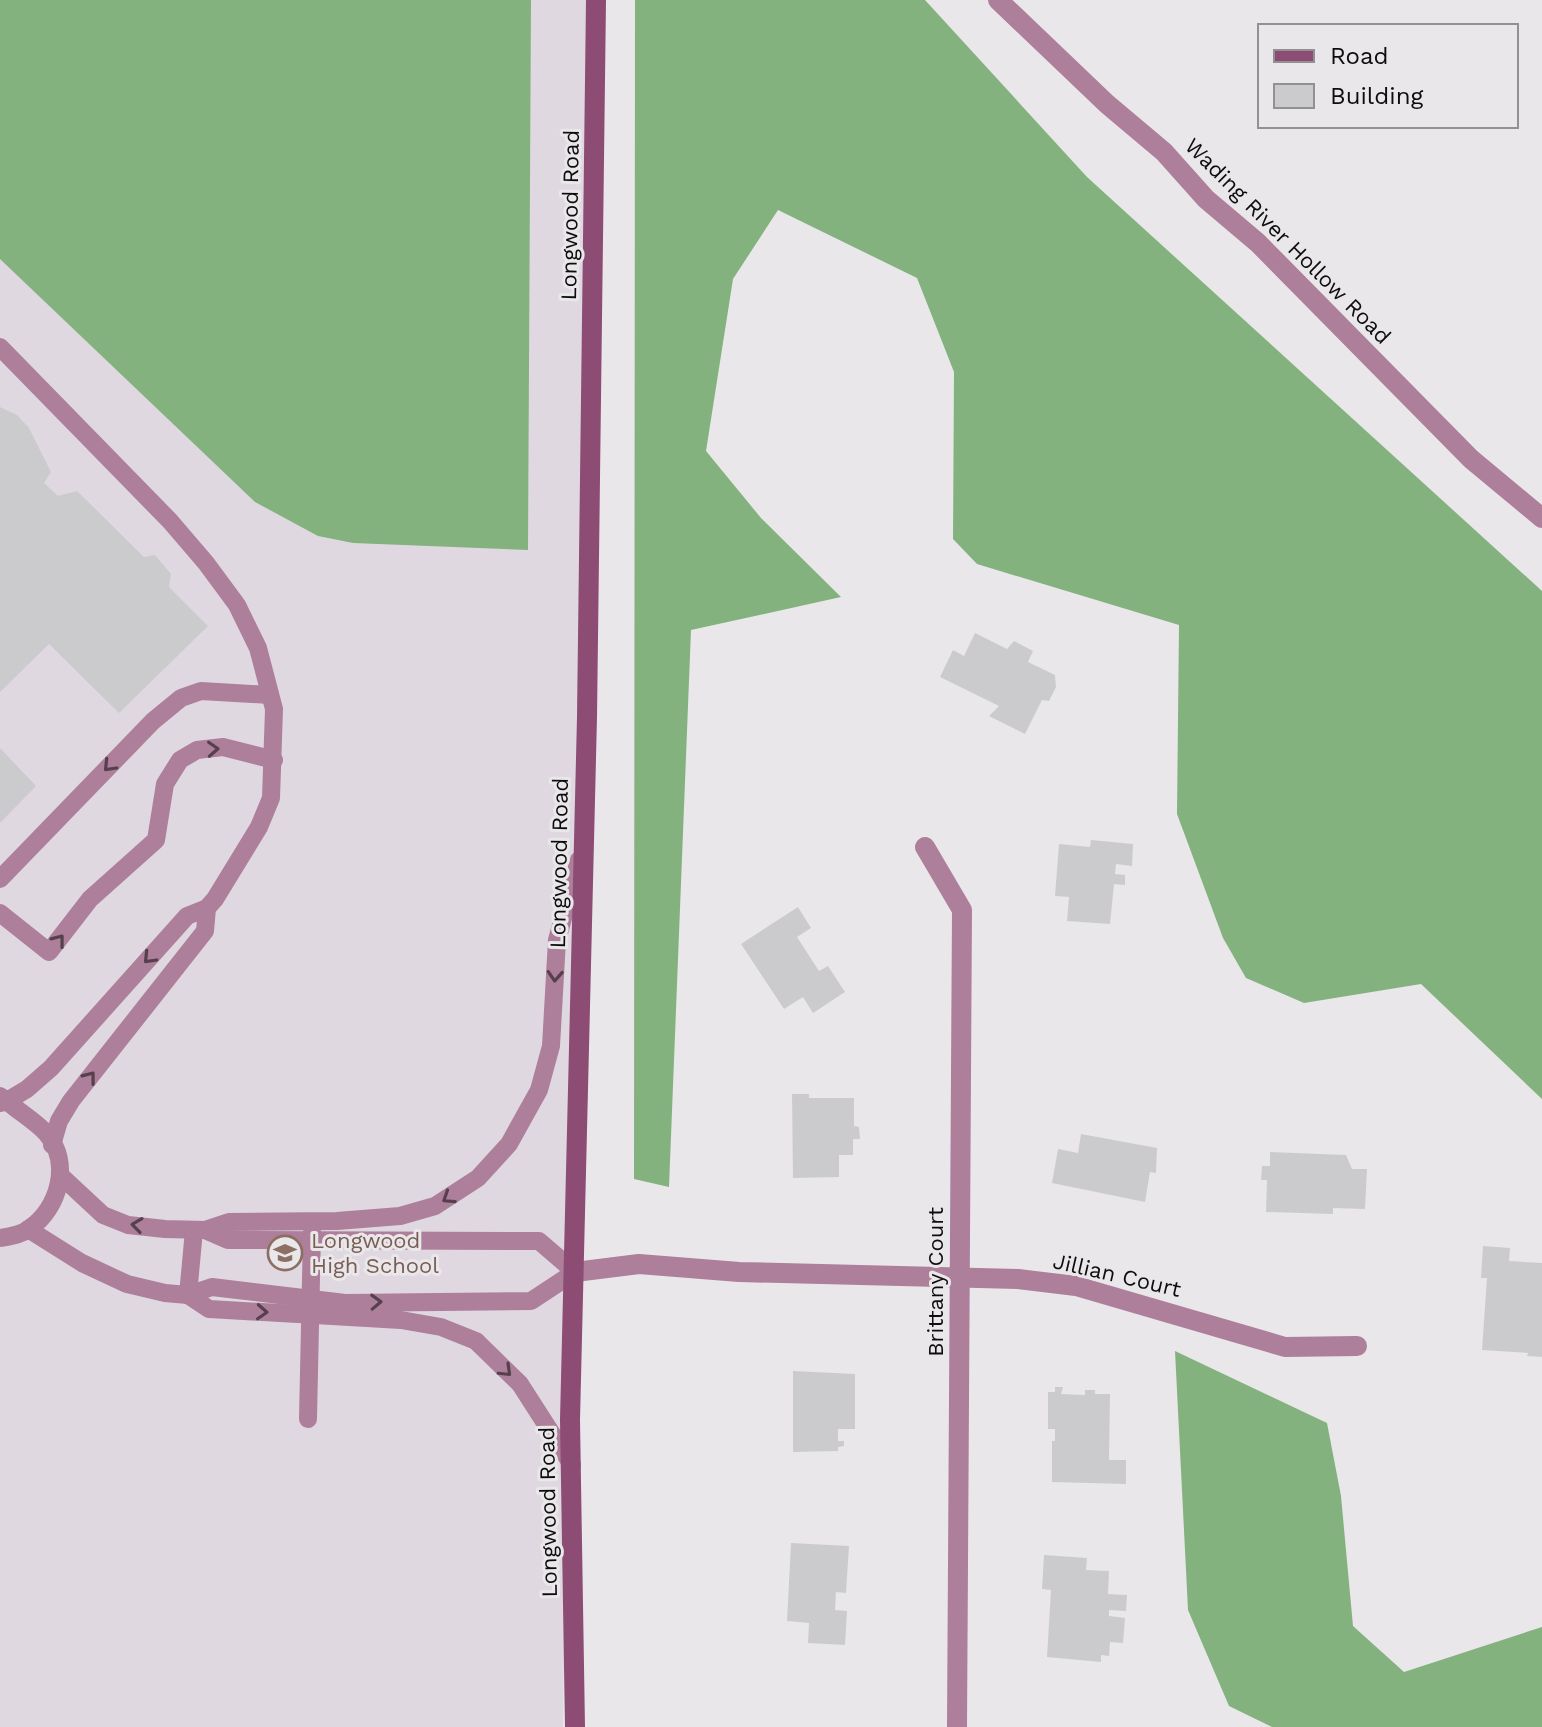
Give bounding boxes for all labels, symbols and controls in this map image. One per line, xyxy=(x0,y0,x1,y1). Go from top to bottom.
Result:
legend xyxy=(1258,24,1518,128)
text: Road xyxy=(1330,42,1389,70)
text: Building xyxy=(1330,82,1423,110)
street label: Longwood Road xyxy=(556,130,584,300)
street label: Wading River Hollow Road xyxy=(1180,133,1396,349)
one-way arrow xyxy=(207,740,219,757)
one-way arrow xyxy=(104,757,118,771)
street label: Longwood Road xyxy=(545,778,573,948)
one-way arrow xyxy=(49,934,63,949)
one-way arrow xyxy=(144,949,159,963)
one-way arrow xyxy=(546,970,563,983)
one-way arrow xyxy=(80,1071,94,1086)
one-way arrow xyxy=(442,1188,456,1203)
street label: Brittany Court xyxy=(923,1207,948,1357)
one-way arrow xyxy=(130,1217,143,1234)
place label: Longwood High School xyxy=(311,1228,439,1278)
school or university icon: Longwood High School xyxy=(266,1234,304,1272)
street label: Jillian Court xyxy=(1051,1248,1183,1302)
one-way arrow xyxy=(370,1293,383,1310)
one-way arrow xyxy=(256,1303,269,1320)
one-way arrow xyxy=(497,1361,511,1376)
street label: Longwood Road xyxy=(534,1427,562,1597)

